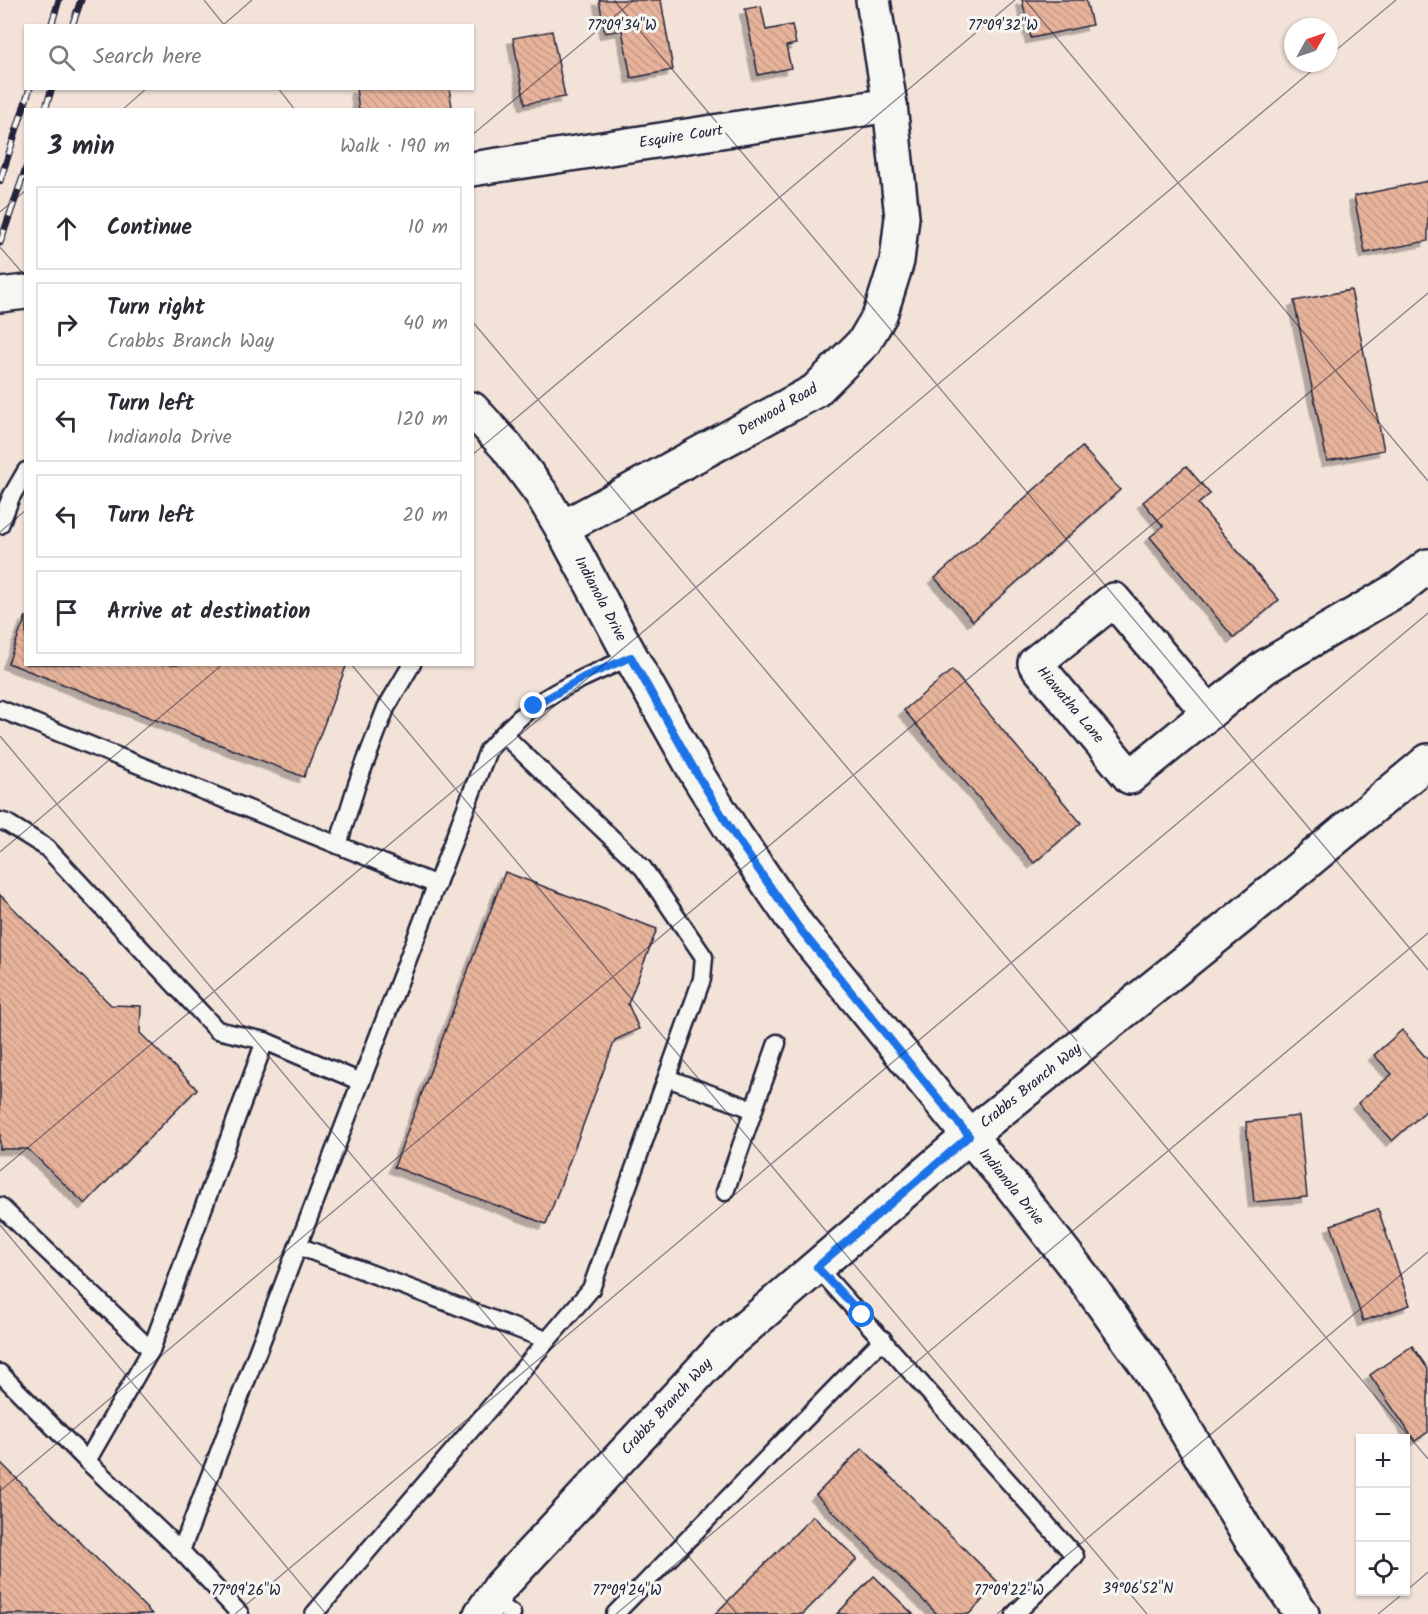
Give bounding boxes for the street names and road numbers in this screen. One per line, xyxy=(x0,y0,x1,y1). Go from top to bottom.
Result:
street label: Esquire Court xyxy=(637,119,725,155)
street label: Derwood Road xyxy=(734,377,823,443)
street label: Indianola Drive xyxy=(567,552,633,646)
street label: Hiawatha Lane xyxy=(1030,661,1110,749)
street label: Crabbs Branch Way xyxy=(975,1037,1088,1135)
street label: Indianola Drive xyxy=(972,1143,1050,1231)
street label: Crabbs Branch Way xyxy=(616,1352,719,1461)

